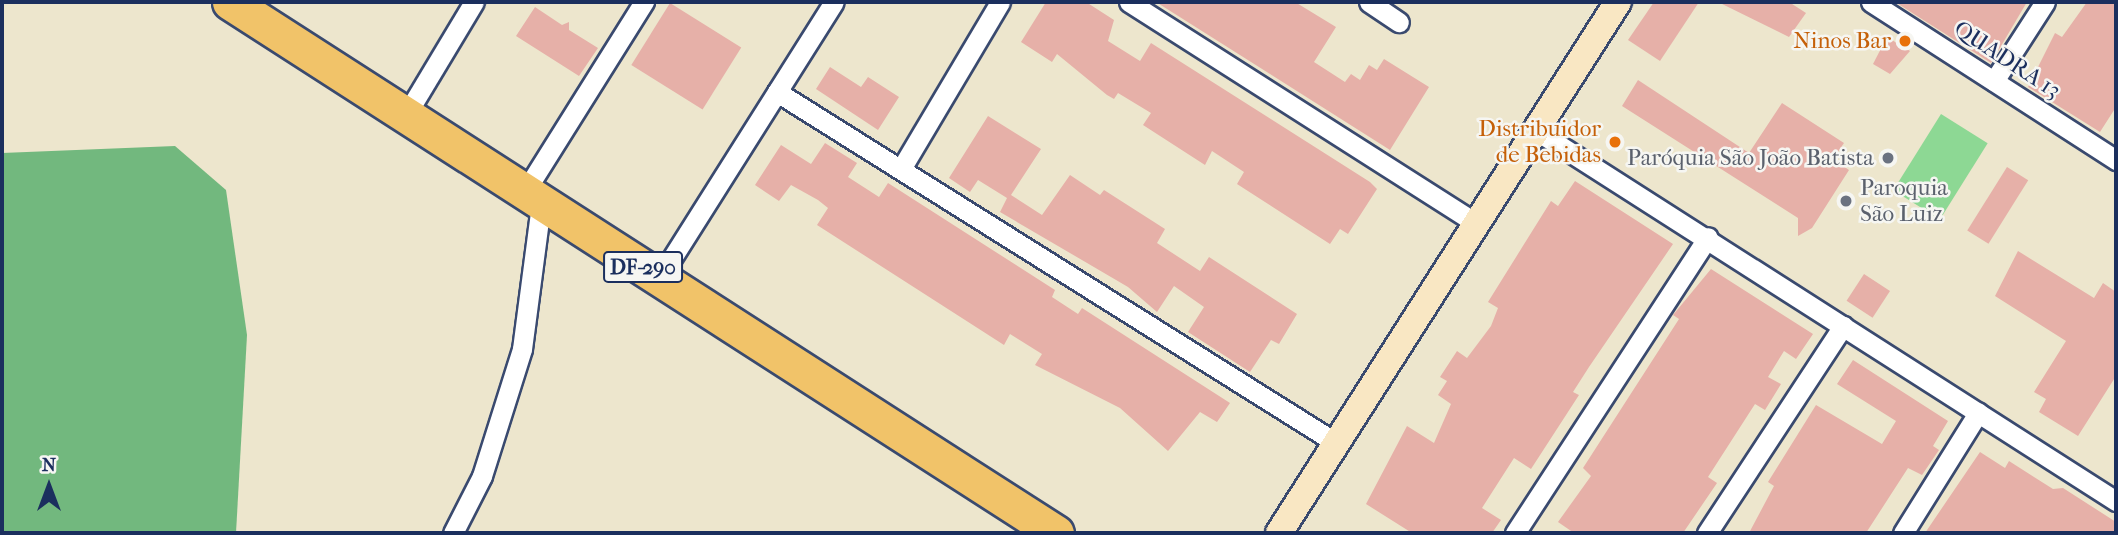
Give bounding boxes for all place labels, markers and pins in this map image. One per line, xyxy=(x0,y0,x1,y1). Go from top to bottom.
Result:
place label: Ninos Bar xyxy=(1793,27,1891,55)
marker: Ninos Bar xyxy=(1897,33,1913,49)
place label: Distribuidor de Bebidas xyxy=(1478,115,1601,169)
marker: Distribuidor de Bebidas xyxy=(1607,134,1623,150)
place label: Paróquia São João Batista xyxy=(1627,144,1874,172)
marker: Paróquia São João Batista xyxy=(1880,150,1896,166)
place label: Paroquia São Luiz xyxy=(1860,174,1948,228)
marker: Paroquia São Luiz xyxy=(1838,193,1854,209)

